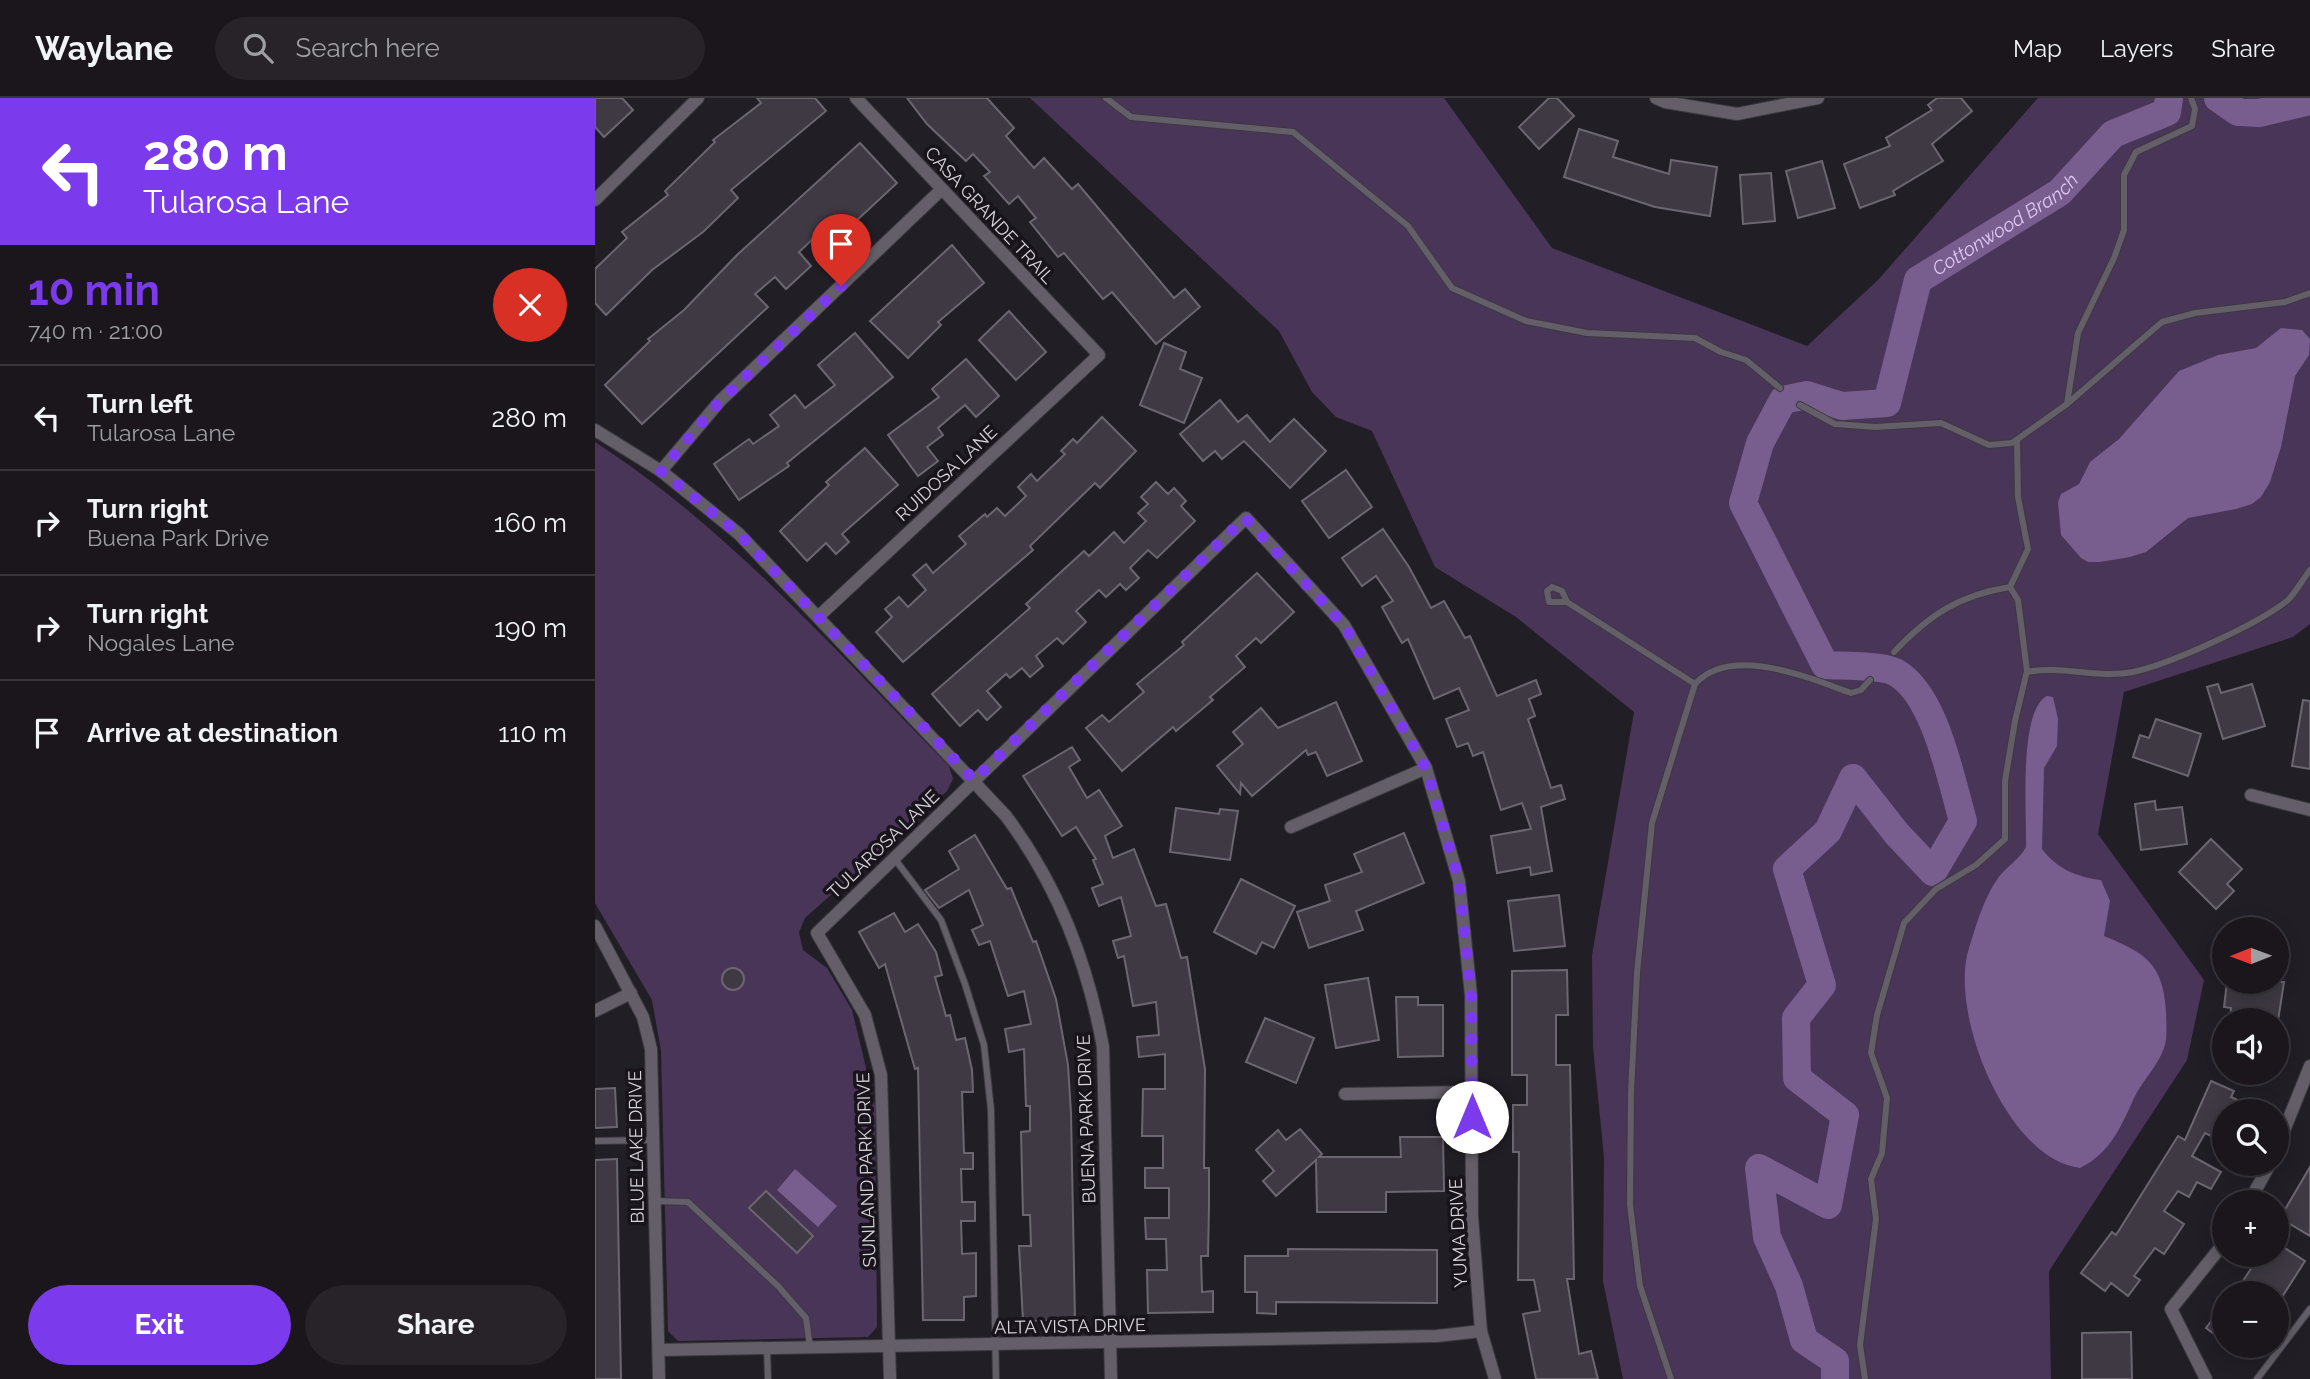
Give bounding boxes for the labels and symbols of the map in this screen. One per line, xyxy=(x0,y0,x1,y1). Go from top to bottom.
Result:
street label: CASA GRANDE TRAIL xyxy=(921,142,1059,288)
water label: Cottonwood Branch xyxy=(1928,169,2082,280)
pin xyxy=(811,214,871,286)
street label: RUIDOSA LANE xyxy=(891,421,1001,525)
street label: TULAROSA LANE xyxy=(823,785,943,903)
north arrow xyxy=(2212,917,2289,994)
street label: BUENA PARK DRIVE xyxy=(1073,1034,1099,1204)
street label: BLUE LAKE DRIVE xyxy=(624,1070,648,1224)
street label: SUNLAND PARK DRIVE xyxy=(852,1072,880,1268)
position arrow xyxy=(1435,1080,1509,1154)
street label: YUMA DRIVE xyxy=(1445,1178,1471,1288)
street label: ALTA VISTA DRIVE xyxy=(994,1314,1146,1338)

